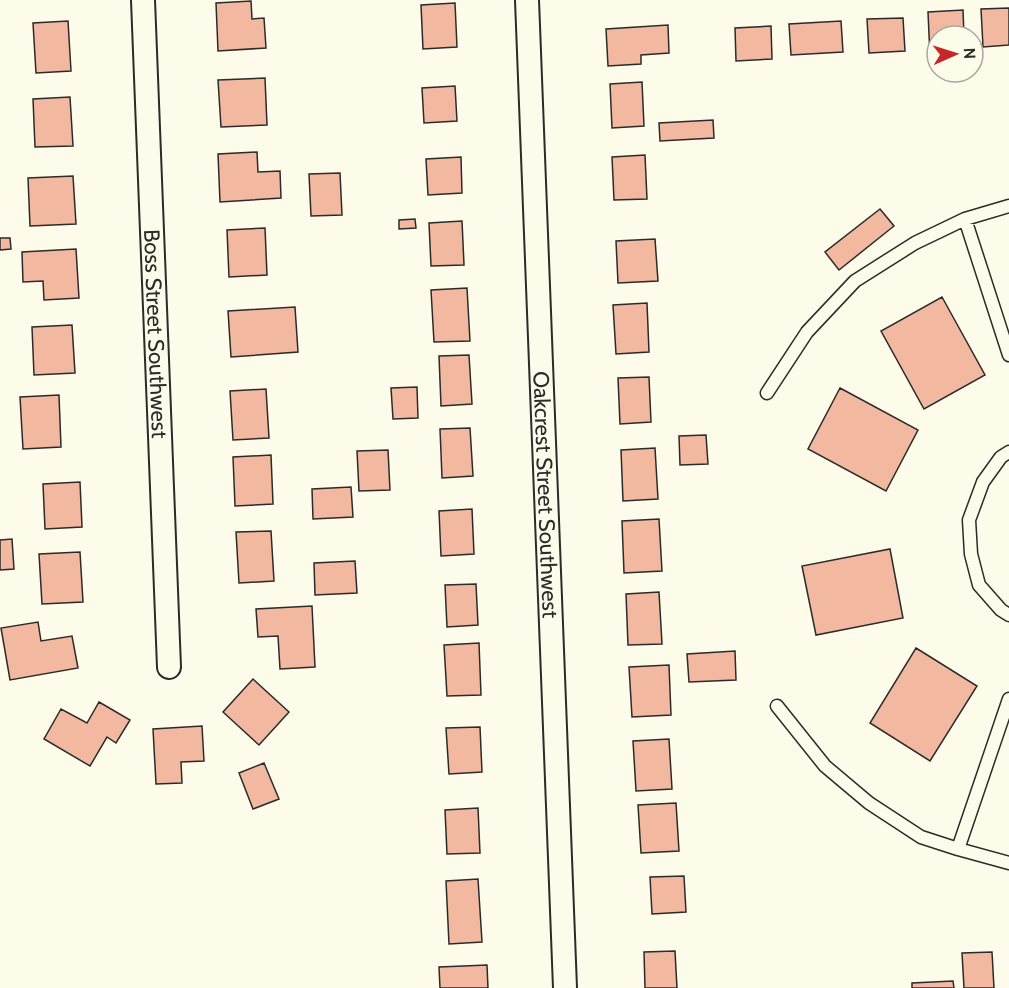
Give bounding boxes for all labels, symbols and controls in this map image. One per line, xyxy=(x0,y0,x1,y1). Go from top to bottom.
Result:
north arrow xyxy=(925,24,985,84)
text: N xyxy=(960,47,979,59)
street label: Boss Street Southwest xyxy=(138,229,173,439)
street label: Oakcrest Street Southwest xyxy=(527,371,564,619)

